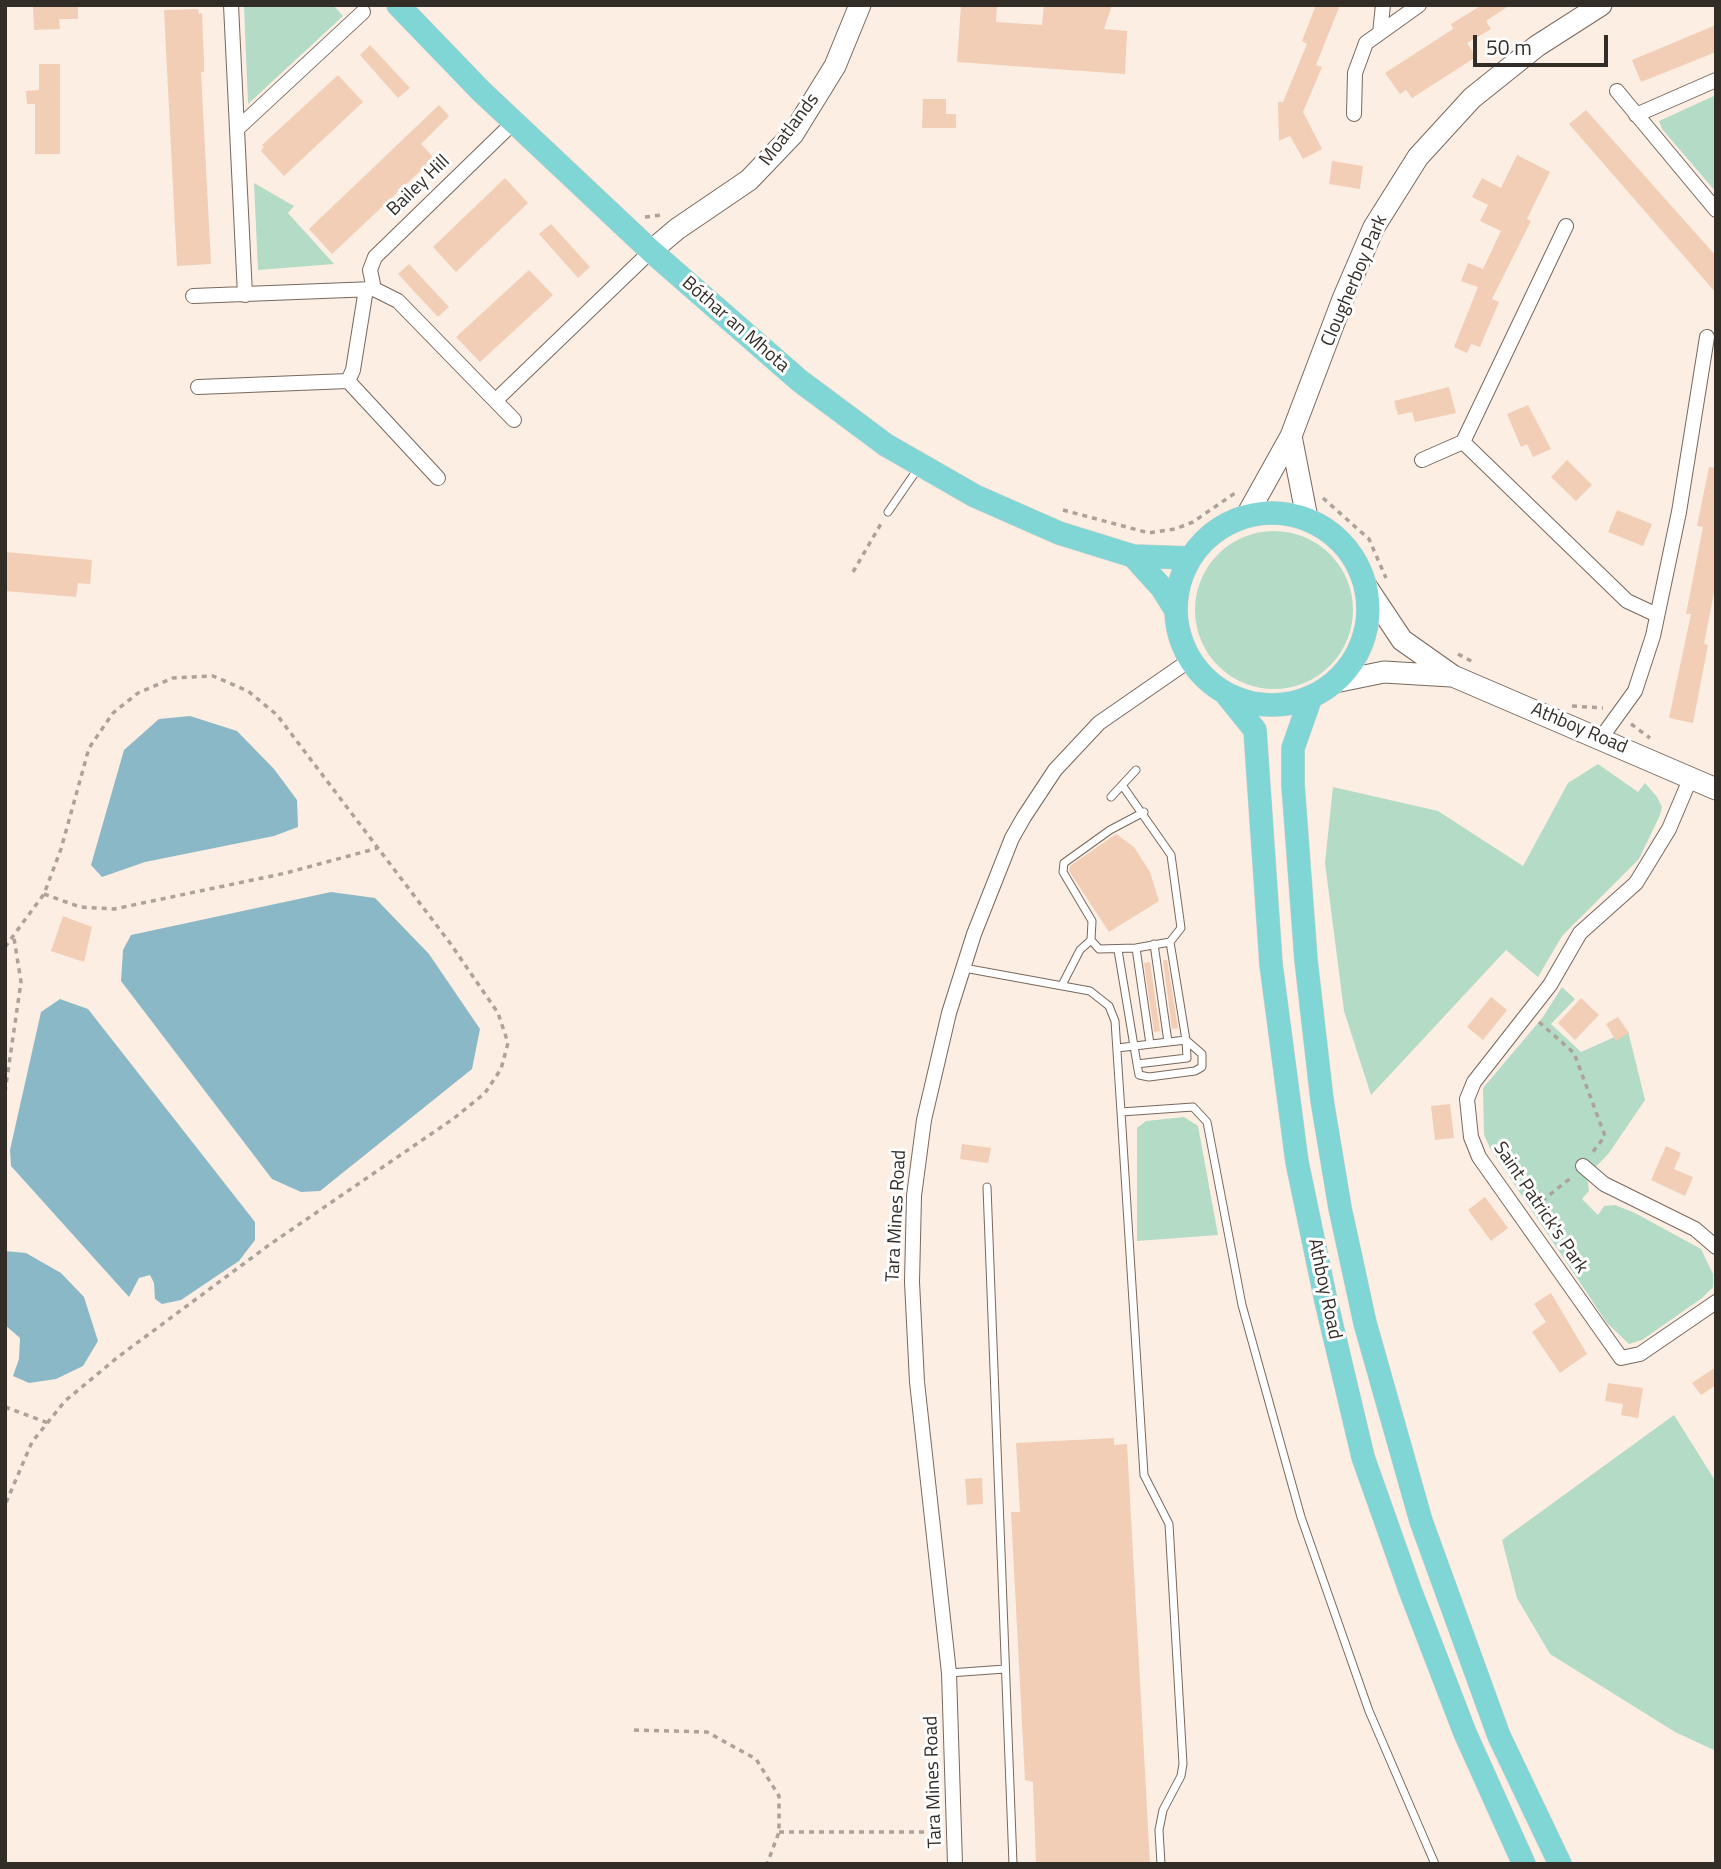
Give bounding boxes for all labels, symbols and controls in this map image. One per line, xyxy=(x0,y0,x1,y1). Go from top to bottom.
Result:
scale bar xyxy=(1476,21,1611,65)
text: 50 m xyxy=(1486,31,1532,63)
street label: Moatlands xyxy=(755,89,825,171)
street label: Bailey Hill xyxy=(383,151,455,221)
street label: Clougherboy Park xyxy=(1317,212,1393,350)
street label: Bóthar an Mhota xyxy=(677,272,793,378)
street label: Athboy Road xyxy=(1527,699,1631,759)
street label: Saint Patrick's Park xyxy=(1488,1138,1592,1278)
street label: Tara Mines Road xyxy=(882,1149,912,1283)
street label: Athboy Road xyxy=(1302,1237,1346,1341)
street label: Tara Mines Road xyxy=(920,1716,948,1848)

